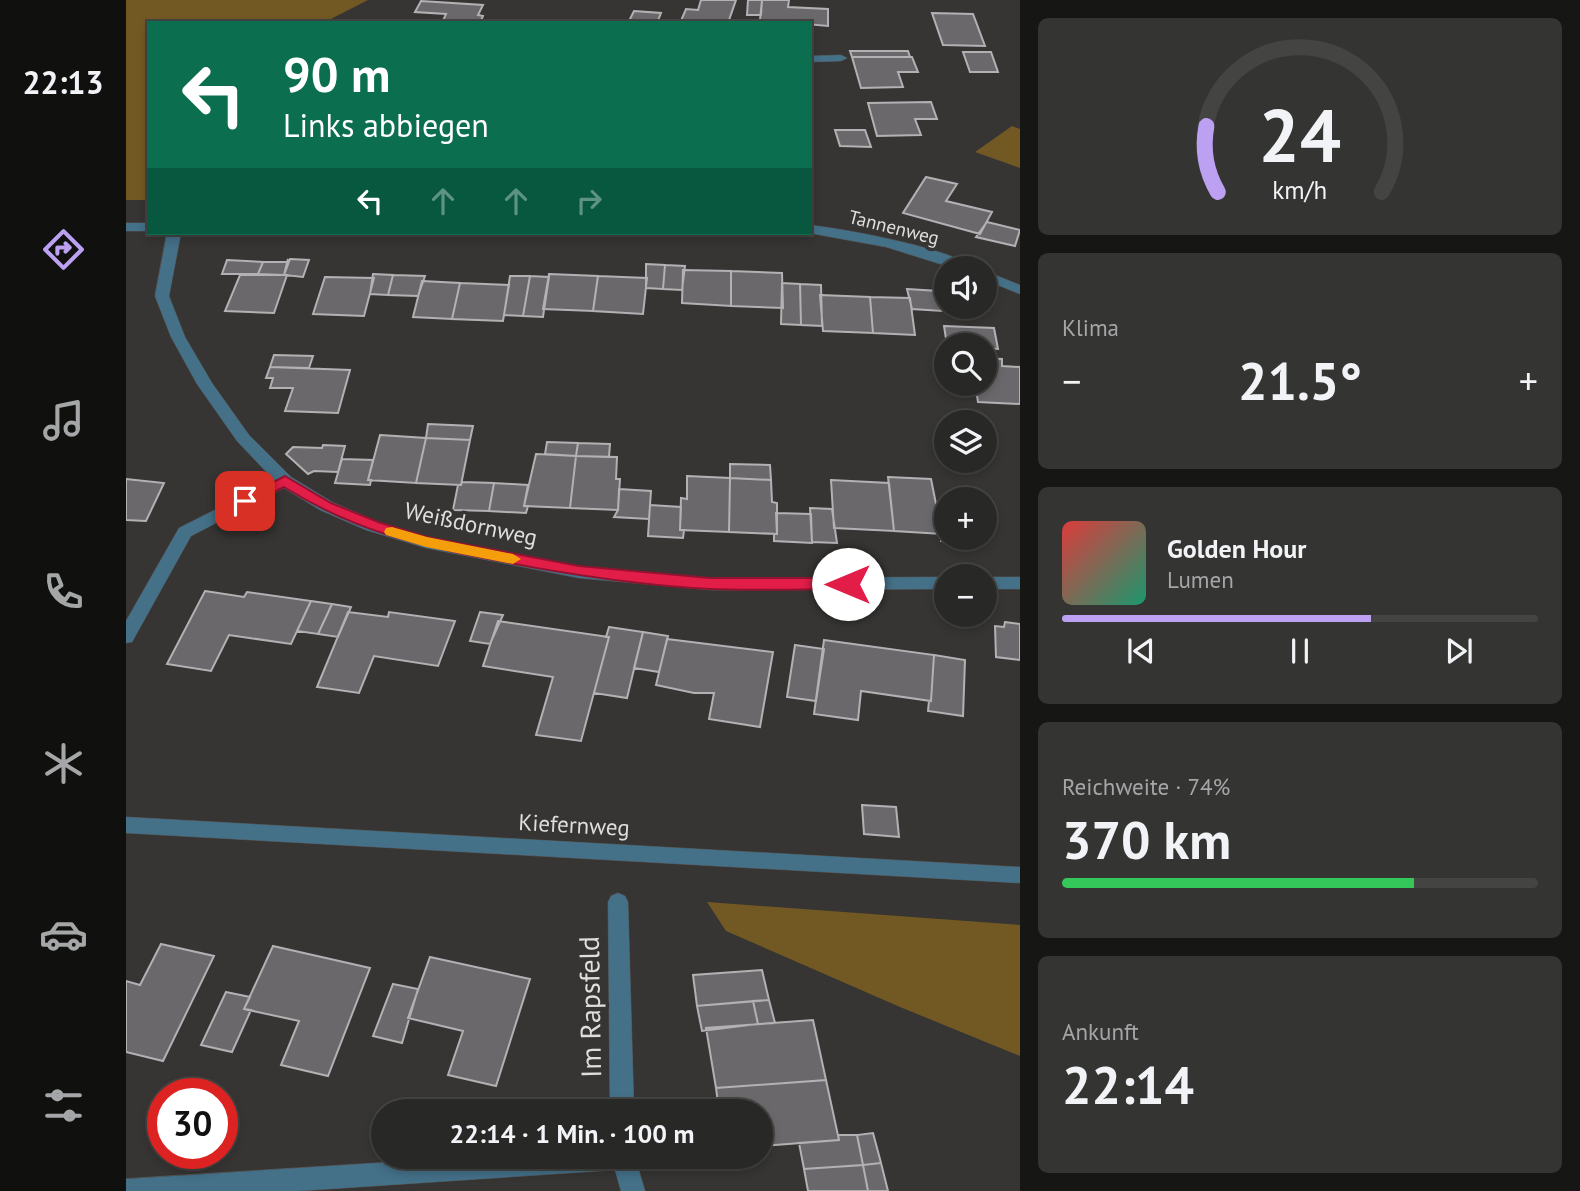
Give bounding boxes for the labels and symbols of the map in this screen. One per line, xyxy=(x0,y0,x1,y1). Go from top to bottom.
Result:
street label: Tannenweg xyxy=(846,204,942,250)
pin xyxy=(215,471,275,531)
street label: Weißdornweg xyxy=(402,495,540,552)
position arrow xyxy=(811,547,885,621)
street label: Kiefernweg xyxy=(518,807,630,842)
street label: Im Rapsfeld xyxy=(570,936,609,1078)
speed limit sign: 30 xyxy=(147,1078,238,1169)

